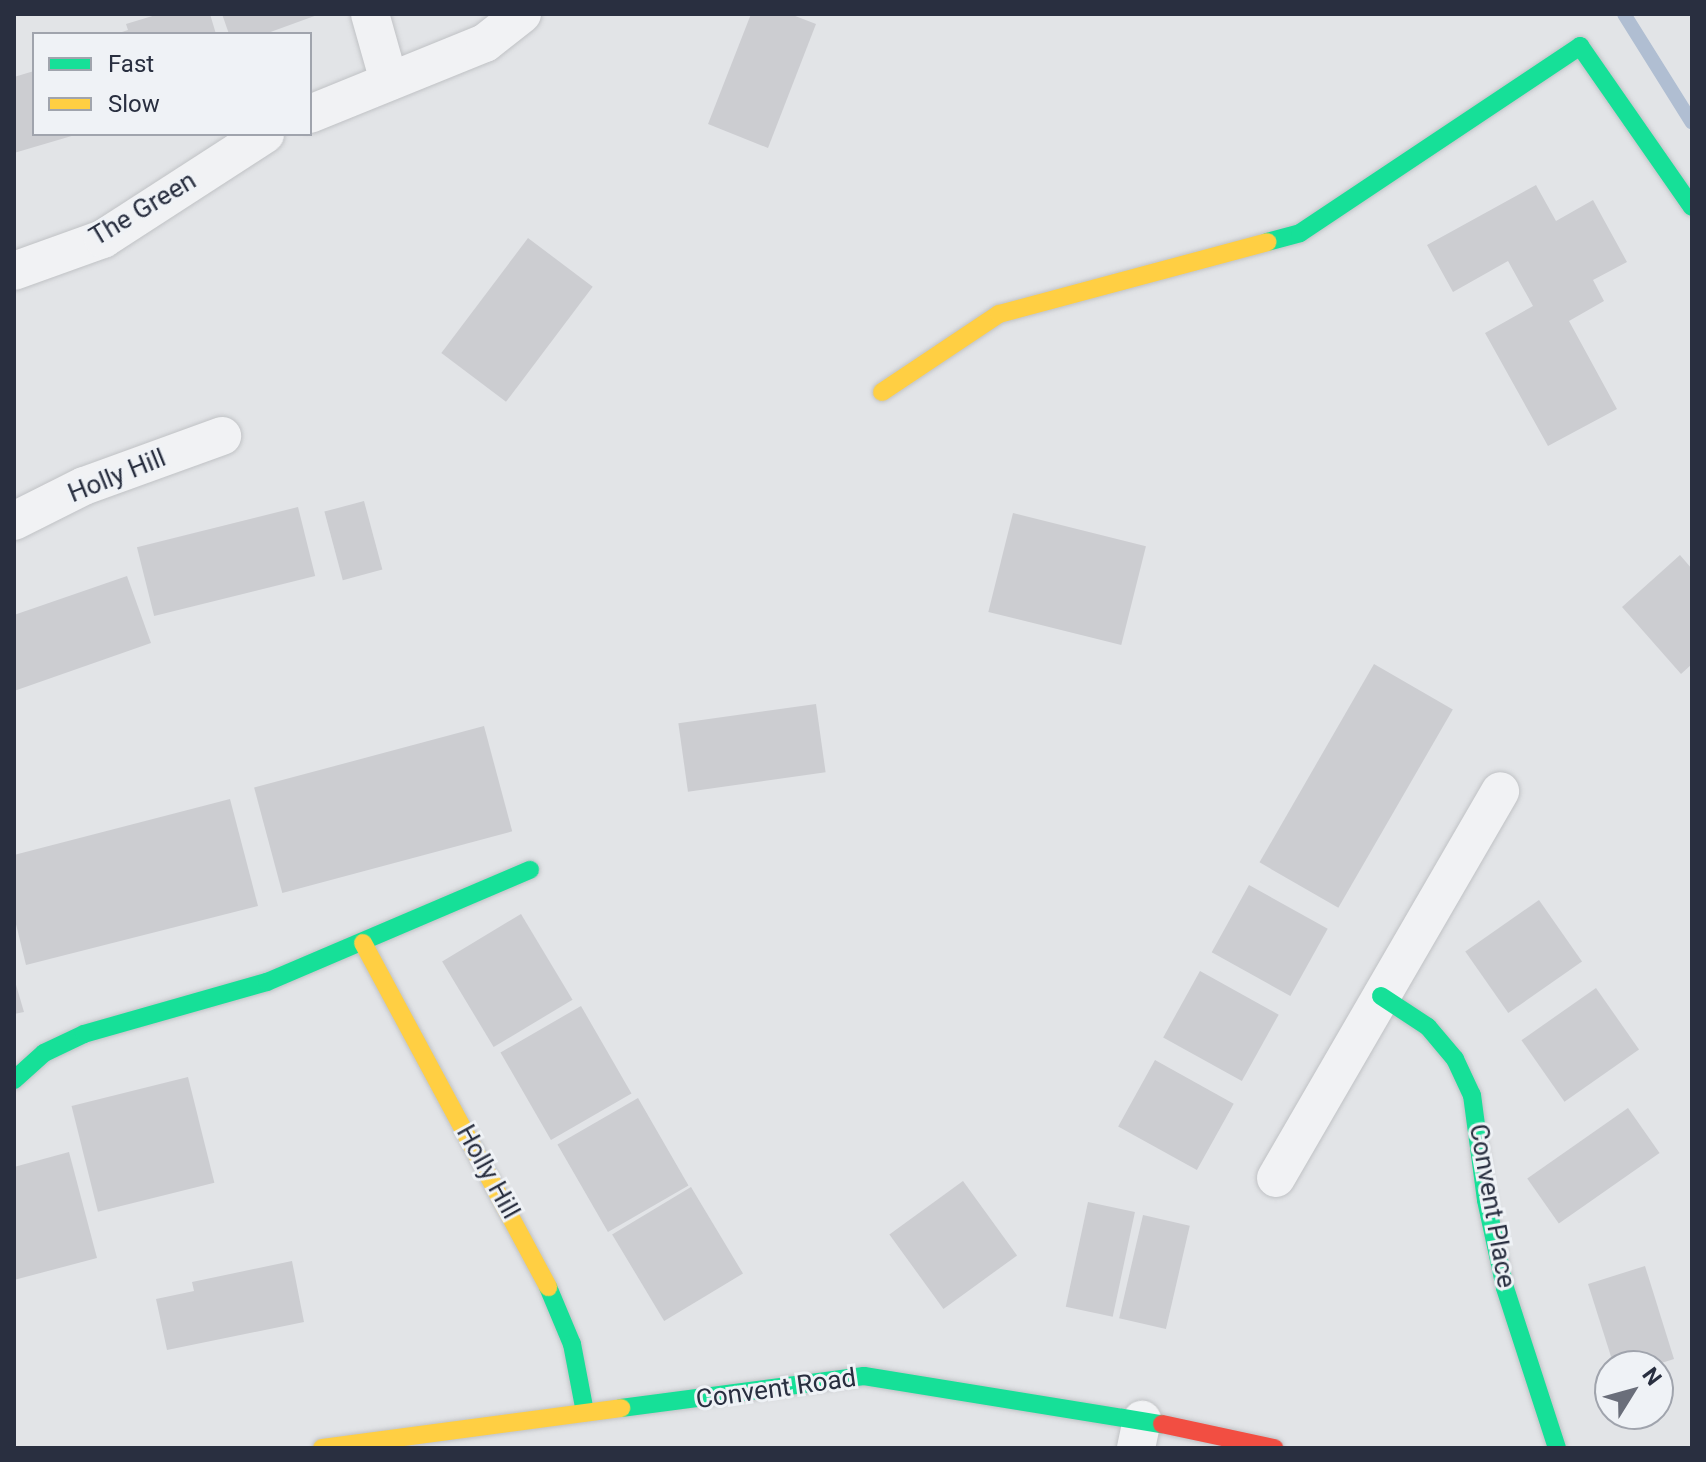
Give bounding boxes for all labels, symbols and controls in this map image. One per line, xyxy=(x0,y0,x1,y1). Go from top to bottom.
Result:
legend xyxy=(32,32,312,136)
text: Fast xyxy=(108,50,154,78)
text: Slow xyxy=(108,90,160,118)
street label: The Green xyxy=(84,165,202,253)
street label: Holly Hill xyxy=(64,442,170,510)
street label: Holly Hill xyxy=(450,1120,526,1224)
street label: Convent Place xyxy=(1462,1122,1522,1290)
north arrow xyxy=(1594,1350,1674,1430)
street label: Convent Road xyxy=(694,1362,858,1416)
text: N xyxy=(1637,1363,1667,1390)

